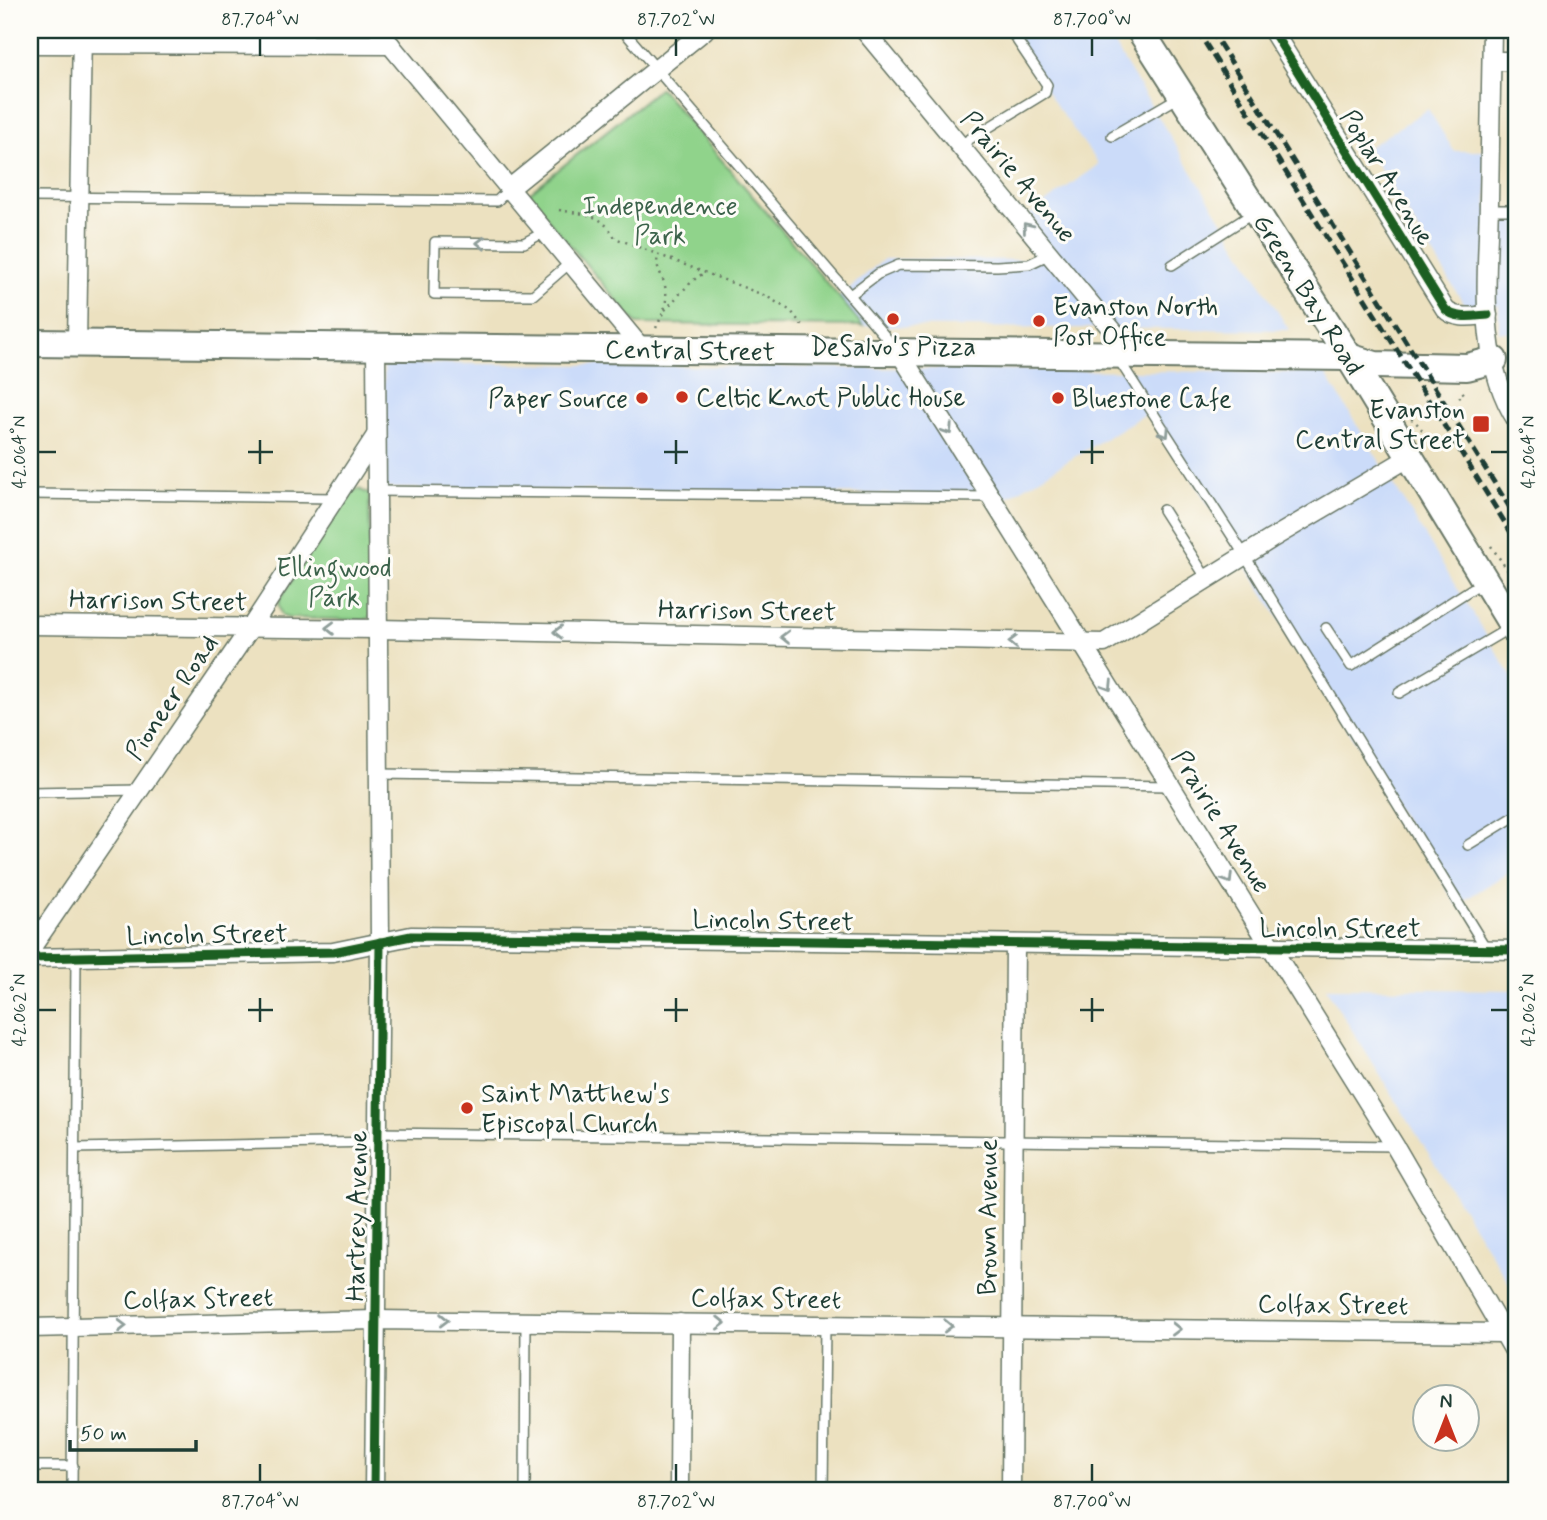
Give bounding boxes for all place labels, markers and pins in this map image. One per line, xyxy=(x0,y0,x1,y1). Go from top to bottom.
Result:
place label: Evanston North Post Office xyxy=(1053,291,1218,355)
marker: DeSalvo's Pizza xyxy=(885,311,901,327)
marker: Evanston North Post Office xyxy=(1031,313,1047,329)
place label: DeSalvo's Pizza xyxy=(810,331,976,365)
place label: Celtic Knot Public House xyxy=(696,382,965,416)
place label: Paper Source xyxy=(488,383,628,417)
place label: Bluestone Cafe xyxy=(1072,383,1232,417)
marker: Celtic Knot Public House xyxy=(674,389,690,405)
marker: Paper Source xyxy=(634,390,650,406)
marker: Bluestone Cafe xyxy=(1050,390,1066,406)
place label: Evanston Central Street xyxy=(1295,394,1465,458)
marker: Evanston Central Street xyxy=(1471,414,1491,434)
place label: Saint Matthew's Episcopal Church xyxy=(481,1078,670,1142)
marker: Saint Matthew's Episcopal Church xyxy=(459,1100,475,1116)

